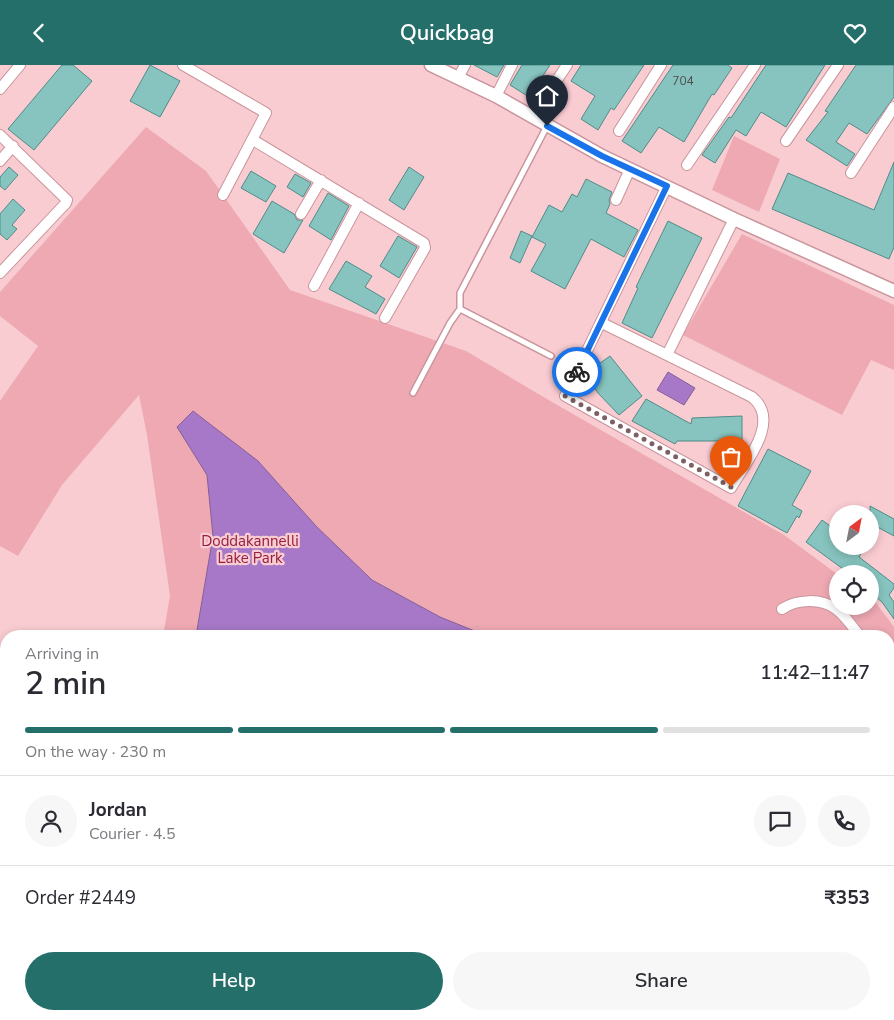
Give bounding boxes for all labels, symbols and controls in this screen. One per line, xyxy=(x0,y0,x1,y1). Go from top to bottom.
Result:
text: Quickbag xyxy=(400,18,494,48)
icon: back xyxy=(25,19,53,47)
icon: heart xyxy=(841,19,869,47)
house number: 704 xyxy=(672,73,694,89)
pin xyxy=(526,75,568,126)
icon: home xyxy=(533,82,561,110)
courier xyxy=(552,347,602,397)
icon: bike xyxy=(563,358,591,386)
pin xyxy=(710,436,752,487)
icon: bag xyxy=(717,443,745,471)
north arrow xyxy=(829,505,879,555)
map controls xyxy=(829,505,879,615)
park label: Doddakannelli Lake Park xyxy=(201,531,299,568)
button: locate xyxy=(829,565,879,615)
text: Arriving in xyxy=(25,643,99,665)
text: 11:42–11:47 xyxy=(760,660,870,686)
text: 2 min xyxy=(25,662,107,705)
text: On the way · 230 m xyxy=(25,741,166,763)
button: person xyxy=(25,795,77,847)
button: chat xyxy=(754,795,806,847)
button: phone xyxy=(818,795,870,847)
text: Jordan xyxy=(89,797,147,823)
text: Courier · 4.5 xyxy=(89,823,175,845)
text: Order #2449 xyxy=(25,885,136,911)
text: ₹353 xyxy=(824,885,870,911)
button: Help xyxy=(25,952,443,1010)
button: Share xyxy=(453,952,870,1010)

